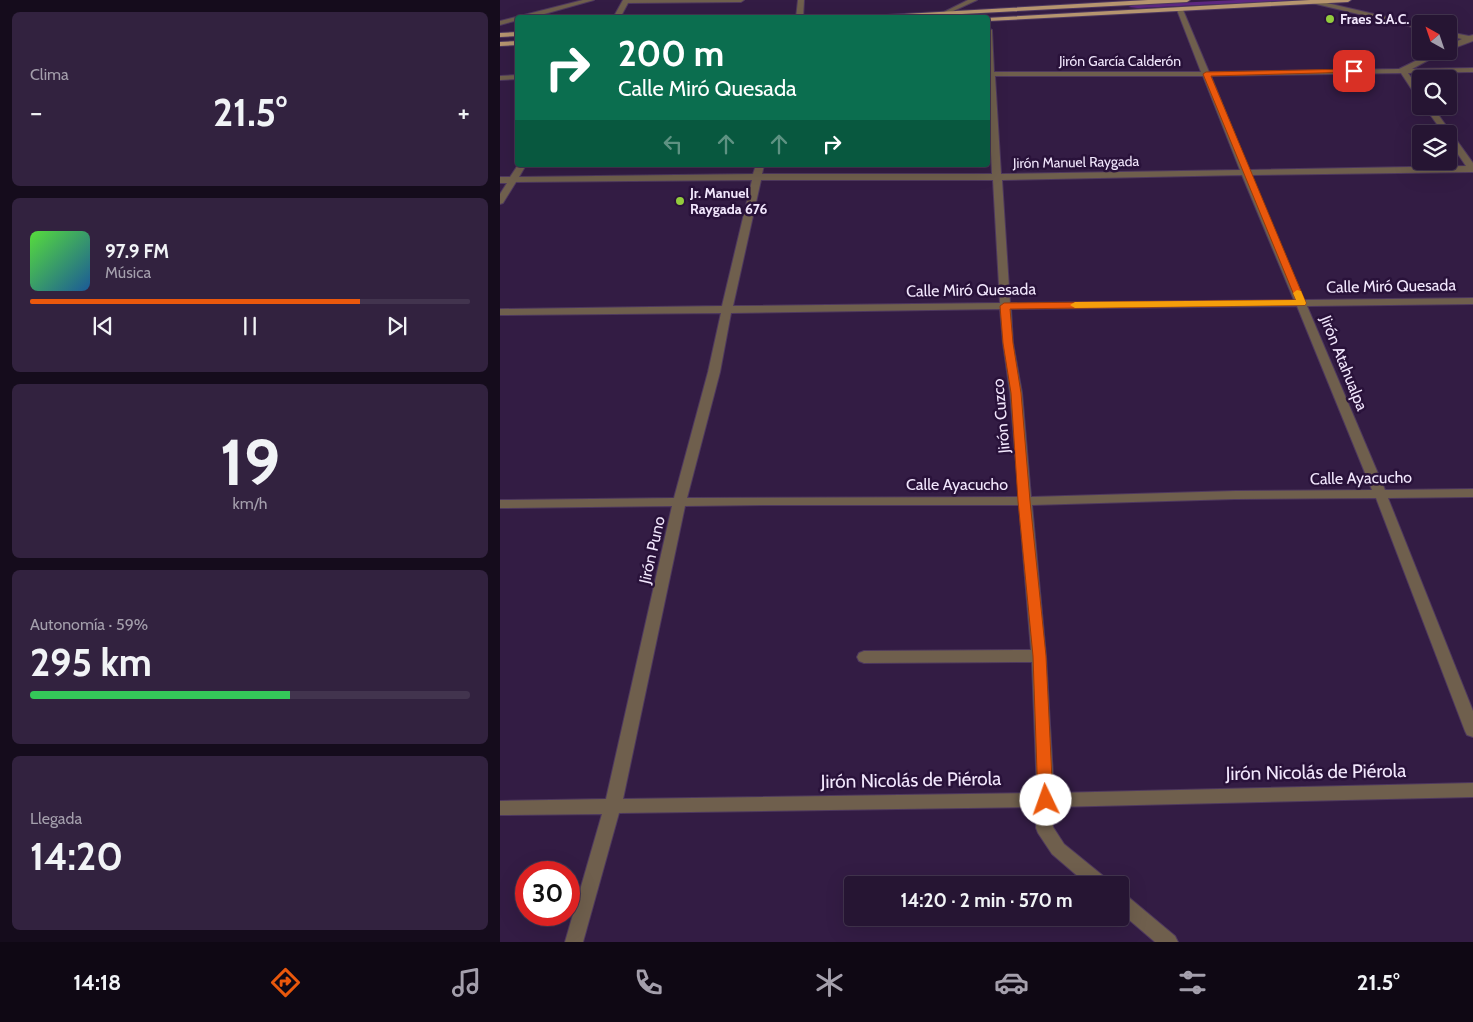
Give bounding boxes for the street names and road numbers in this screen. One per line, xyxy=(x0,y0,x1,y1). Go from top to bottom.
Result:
street label: Jirón García Calderón xyxy=(1058,52,1181,70)
street label: Jirón Manuel Raygada xyxy=(1012,152,1139,172)
street label: Calle Miró Quesada xyxy=(1326,275,1456,297)
street label: Calle Miró Quesada xyxy=(906,279,1036,301)
street label: Jirón Atahualpa xyxy=(1316,312,1372,414)
street label: Jirón Cuzco xyxy=(988,378,1014,455)
street label: Calle Ayacucho xyxy=(1310,468,1412,488)
street label: Calle Ayacucho xyxy=(906,475,1008,494)
street label: Jirón Puno xyxy=(635,514,669,587)
street label: Jirón Nicolás de Piérola xyxy=(1225,759,1406,785)
street label: Jirón Nicolás de Piérola xyxy=(820,767,1001,793)

